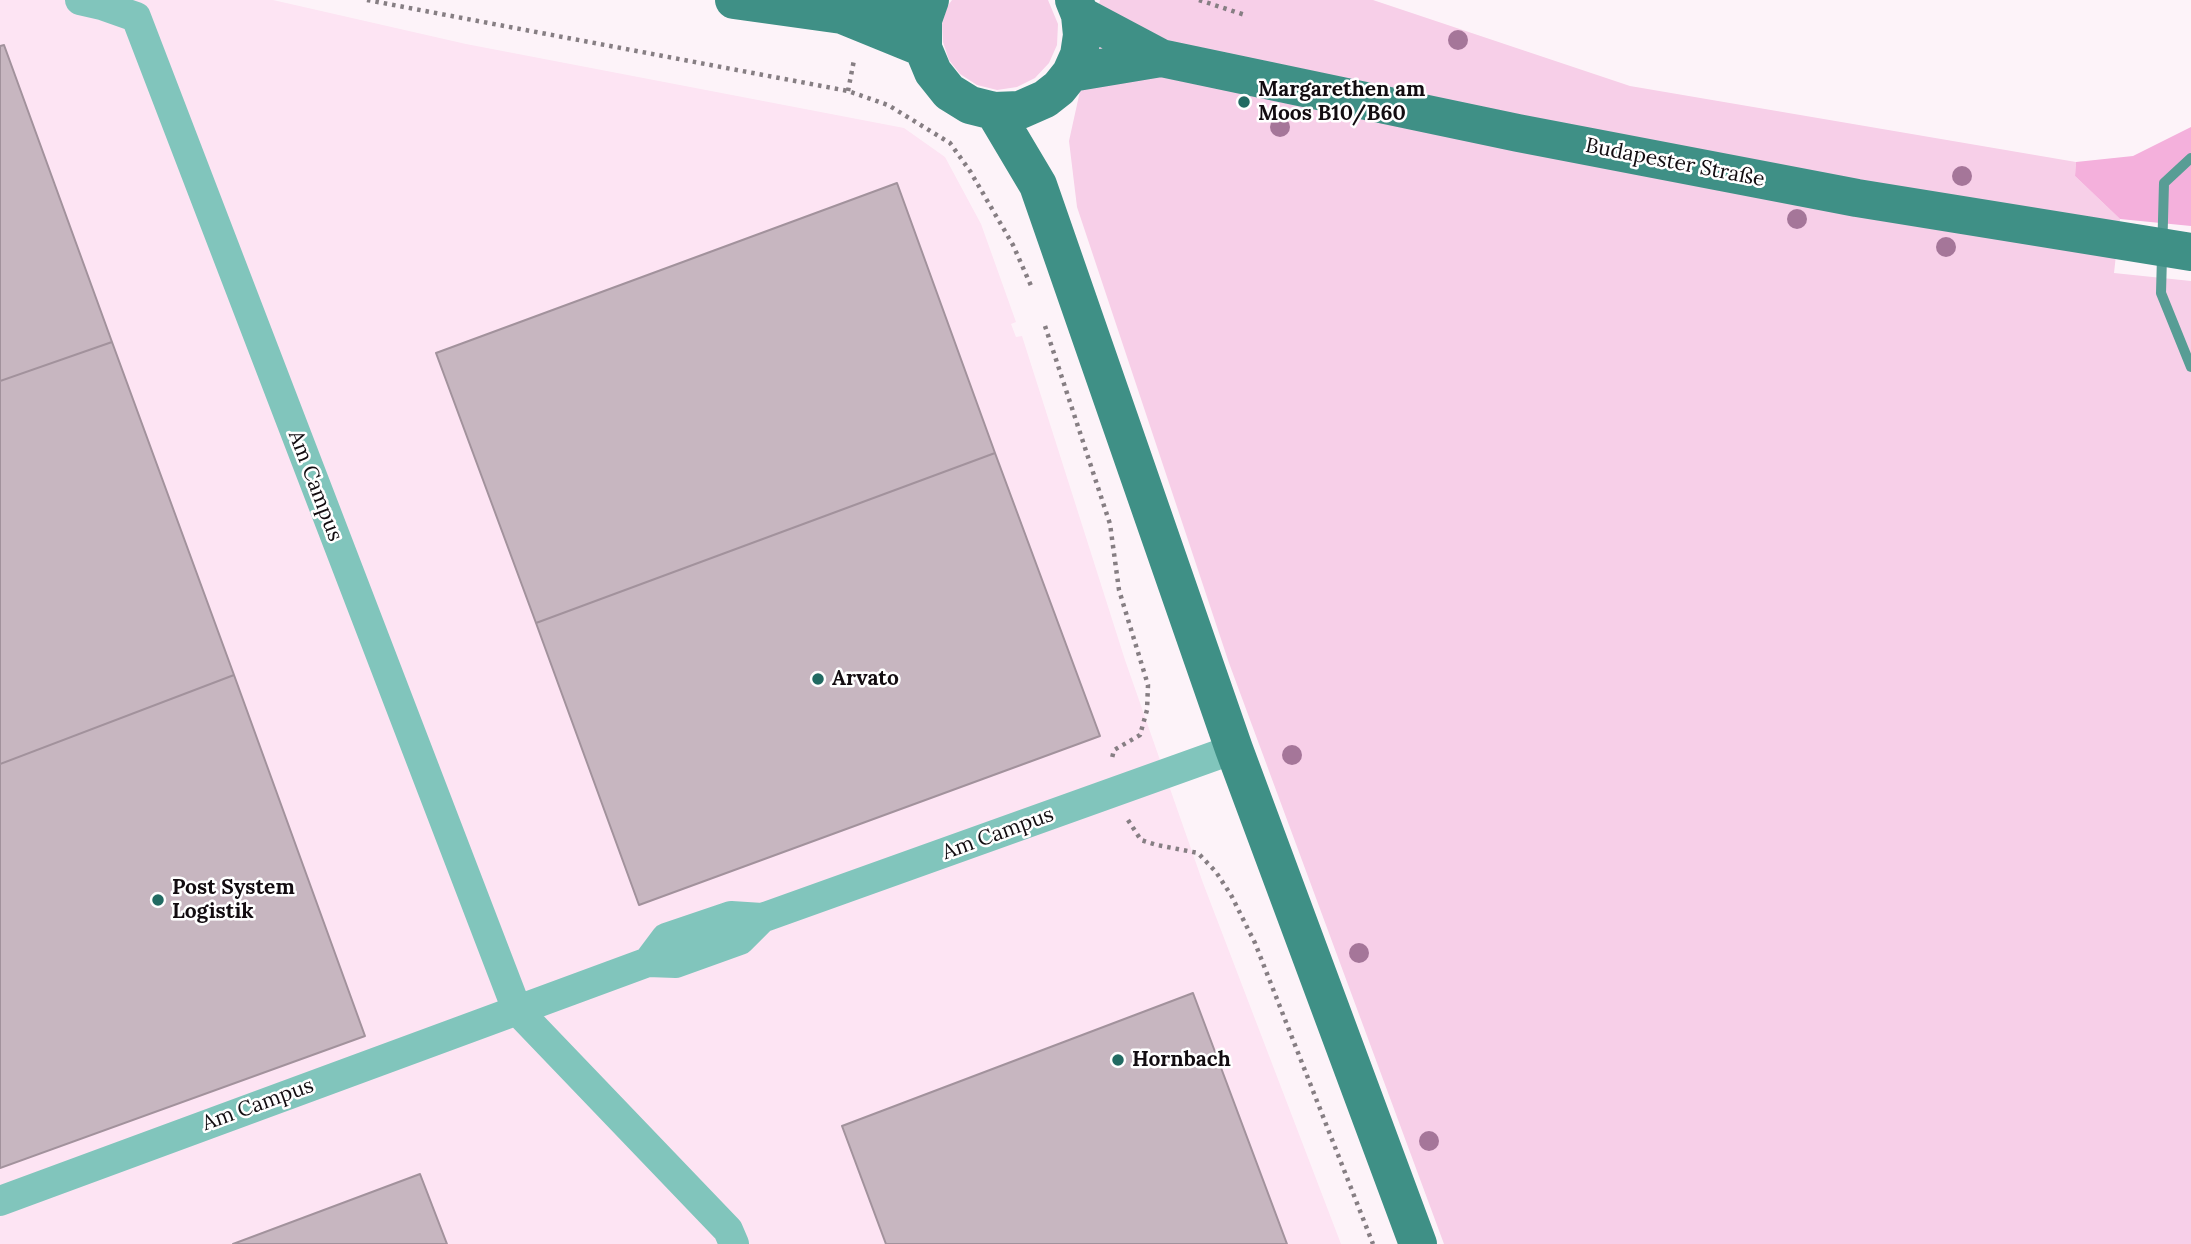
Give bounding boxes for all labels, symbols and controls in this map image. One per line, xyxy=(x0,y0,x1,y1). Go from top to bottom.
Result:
place label: Margarethen am Moos B10/B60 xyxy=(1258,77,1425,127)
marker: Margarethen am Moos B10/B60 xyxy=(1236,94,1252,110)
street label: Budapester Straße xyxy=(1583,133,1767,193)
street label: Am Campus xyxy=(282,427,348,545)
place label: Arvato xyxy=(832,666,899,692)
marker: Arvato xyxy=(810,671,826,687)
street label: Am Campus xyxy=(939,802,1057,866)
place label: Post System Logistik xyxy=(172,875,295,925)
marker: Post System Logistik xyxy=(150,892,166,908)
place label: Hornbach xyxy=(1132,1047,1231,1073)
marker: Hornbach xyxy=(1110,1052,1126,1068)
street label: Am Campus xyxy=(199,1073,317,1137)

